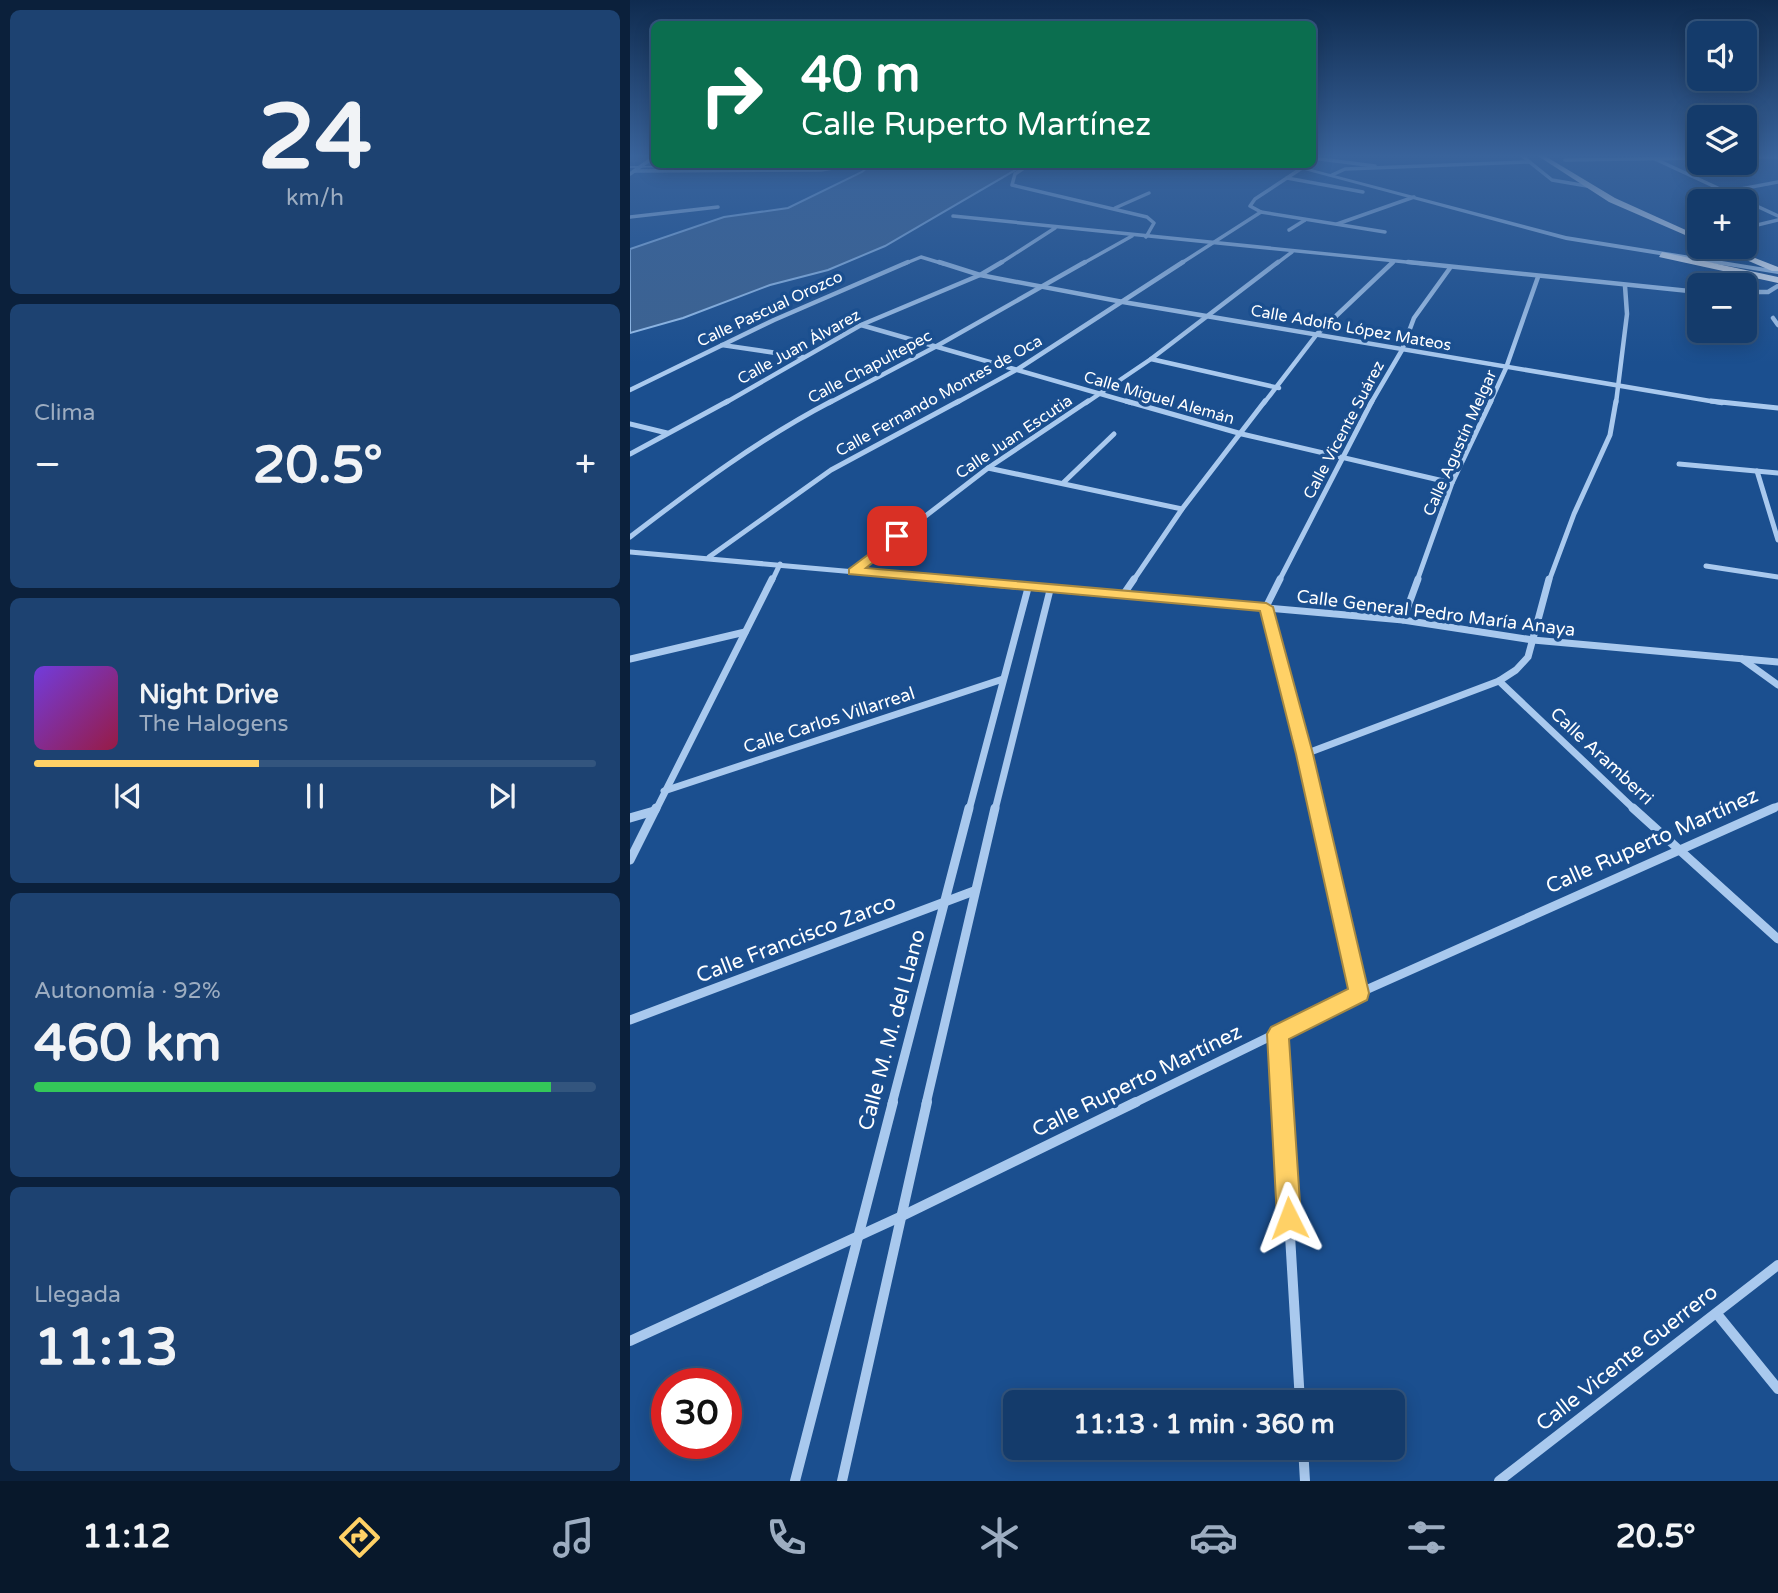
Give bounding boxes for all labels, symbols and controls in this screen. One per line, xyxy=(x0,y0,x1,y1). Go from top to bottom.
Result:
map controls xyxy=(1687,21,1757,343)
button: sound xyxy=(1687,21,1757,91)
text: 40 m xyxy=(801,46,920,105)
icon: right xyxy=(686,49,777,140)
text: 24 xyxy=(258,83,372,193)
button: layers xyxy=(1687,105,1757,175)
text: Calle Ruperto Martínez xyxy=(801,106,1151,144)
text: km/h xyxy=(286,184,344,212)
button: + xyxy=(1687,189,1757,259)
street label: Calle Pascual Orozco xyxy=(694,266,846,352)
button: − xyxy=(1687,273,1757,343)
street label: Calle Adolfo López Mateos xyxy=(1249,300,1453,356)
street label: Calle Juan Álvarez xyxy=(734,305,864,389)
street label: Calle Chapultepec xyxy=(805,326,935,408)
street label: Calle Fernando Montes de Oca xyxy=(832,331,1046,461)
street label: Calle Vicente Suárez xyxy=(1299,357,1389,503)
street label: Calle Agustín Melgar xyxy=(1419,366,1502,519)
street label: Calle Miguel Alemán xyxy=(1081,367,1237,429)
street label: Calle Juan Escutia xyxy=(952,391,1076,483)
text: Clima xyxy=(34,399,95,427)
text: 20.5° xyxy=(253,434,383,497)
text: − xyxy=(34,442,61,488)
text: + xyxy=(575,442,596,488)
pin xyxy=(867,506,927,566)
icon: arrive xyxy=(878,517,916,555)
street label: Calle General Pedro María Anaya xyxy=(1295,585,1577,641)
text: Night Drive xyxy=(139,679,279,710)
street label: Calle Carlos Villarreal xyxy=(741,682,917,758)
street label: Calle Aramberri xyxy=(1546,703,1658,809)
text: The Halogens xyxy=(139,710,288,738)
icon: previous xyxy=(109,777,147,815)
icon: pause xyxy=(296,777,334,815)
icon: next xyxy=(483,777,521,815)
street label: Calle Ruperto Martínez xyxy=(1542,783,1762,899)
street label: Calle Francisco Zarco xyxy=(693,889,899,989)
street label: Calle M. M. del Llano xyxy=(853,927,931,1133)
text: Autonomía · 92% xyxy=(34,977,221,1005)
text: 460 km xyxy=(34,1012,222,1075)
street label: Calle Ruperto Martínez xyxy=(1028,1019,1246,1143)
position arrow xyxy=(1252,1181,1326,1255)
street label: Calle Vicente Guerrero xyxy=(1531,1279,1723,1437)
text: Llegada xyxy=(34,1281,121,1309)
text: 11:13 xyxy=(34,1316,178,1379)
speed limit sign: 30 xyxy=(651,1368,742,1459)
text: 11:13 · 1 min · 360 m xyxy=(1073,1409,1335,1440)
icon: directions xyxy=(335,1513,384,1562)
icon: music xyxy=(549,1513,598,1562)
icon: phone xyxy=(762,1513,811,1562)
icon: climate xyxy=(975,1513,1024,1562)
icon: car xyxy=(1189,1513,1238,1562)
icon: filters xyxy=(1402,1513,1451,1562)
text: 11:12 xyxy=(82,1518,171,1556)
text: 20.5° xyxy=(1616,1518,1696,1556)

